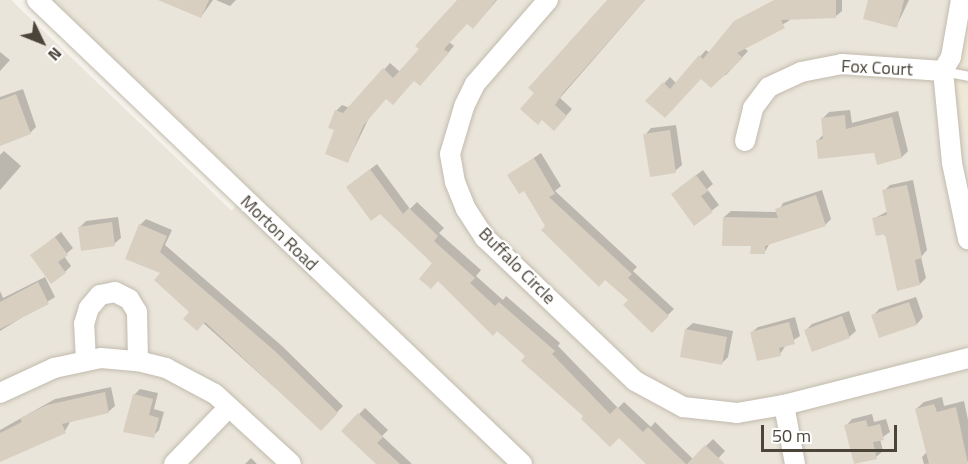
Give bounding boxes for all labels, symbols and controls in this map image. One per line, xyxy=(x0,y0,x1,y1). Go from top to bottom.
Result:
north arrow xyxy=(12,12,72,72)
text: N xyxy=(43,42,68,67)
street label: Fox Court xyxy=(841,55,913,81)
street label: Morton Road xyxy=(236,191,322,275)
street label: Buffalo Circle xyxy=(474,223,560,309)
scale bar xyxy=(764,413,900,451)
text: 50 m xyxy=(772,422,811,449)

